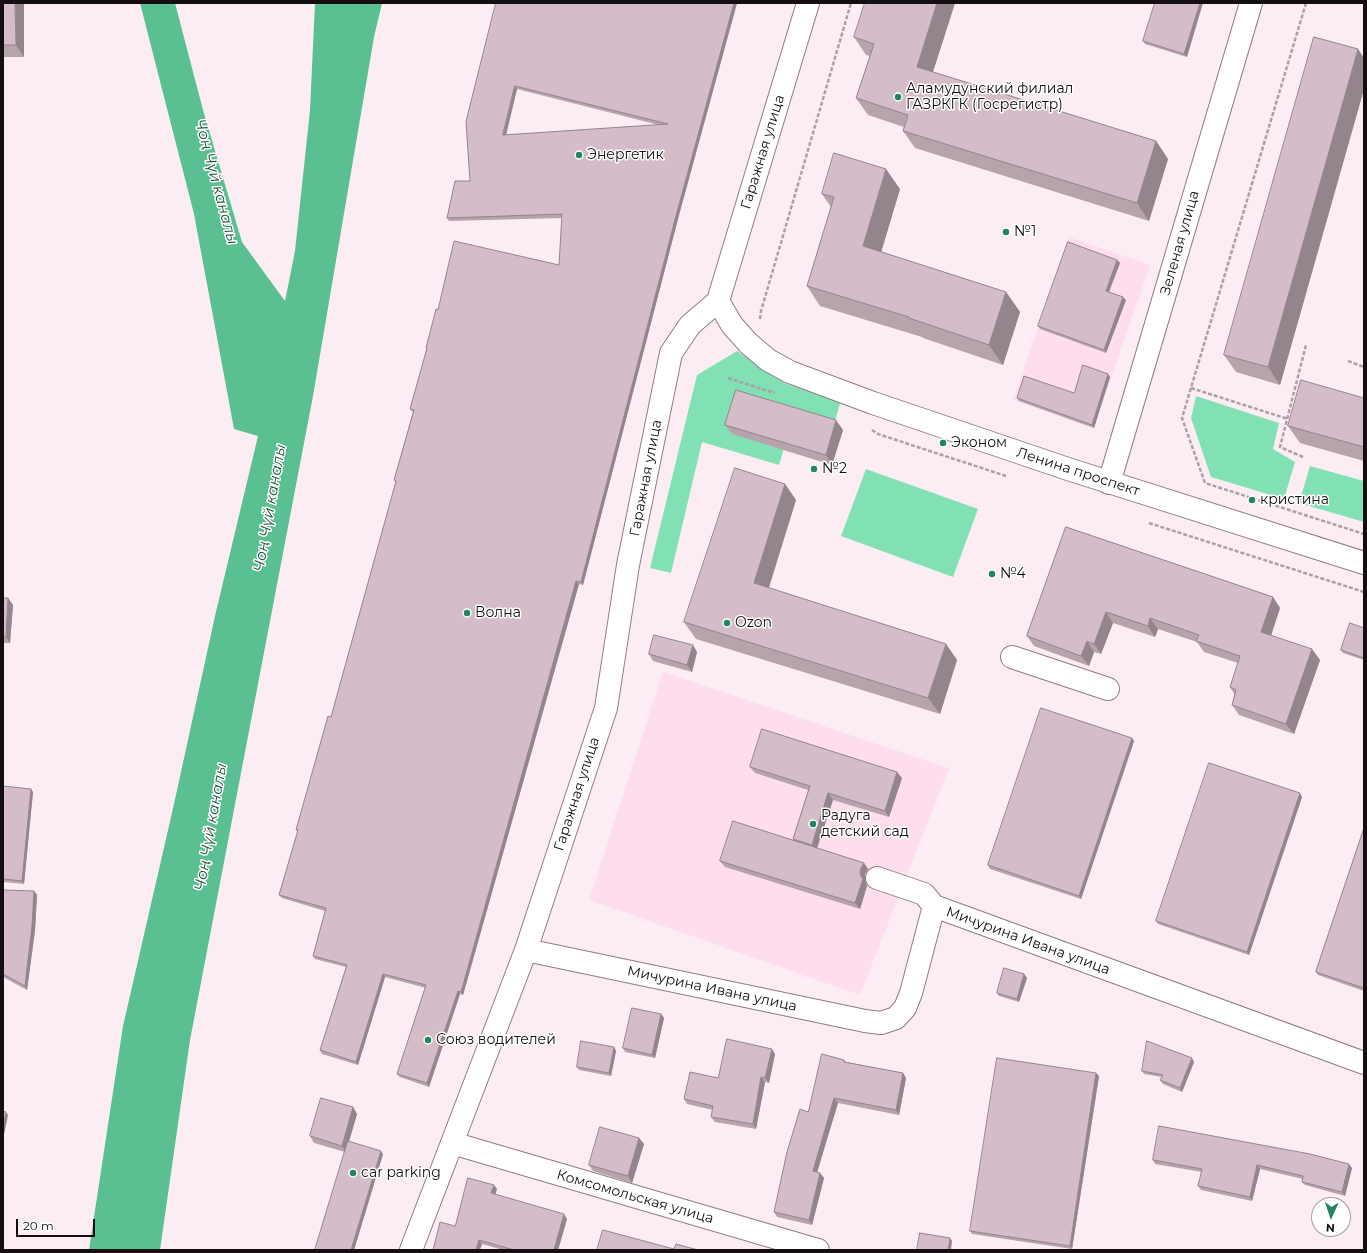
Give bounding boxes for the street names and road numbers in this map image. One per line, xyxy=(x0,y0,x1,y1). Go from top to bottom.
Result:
street label: Гаражная улица xyxy=(738,93,788,211)
street label: Зеленая улица xyxy=(1157,189,1203,297)
street label: Гаражная улица xyxy=(626,418,666,538)
street label: Ленина проспект xyxy=(1014,444,1142,500)
street label: Гаражная улица xyxy=(551,735,603,853)
street label: Мичурина Ивана улица xyxy=(944,904,1112,978)
street label: Мичурина Ивана улица xyxy=(626,963,798,1015)
street label: Комсомольская улица xyxy=(555,1167,715,1227)

